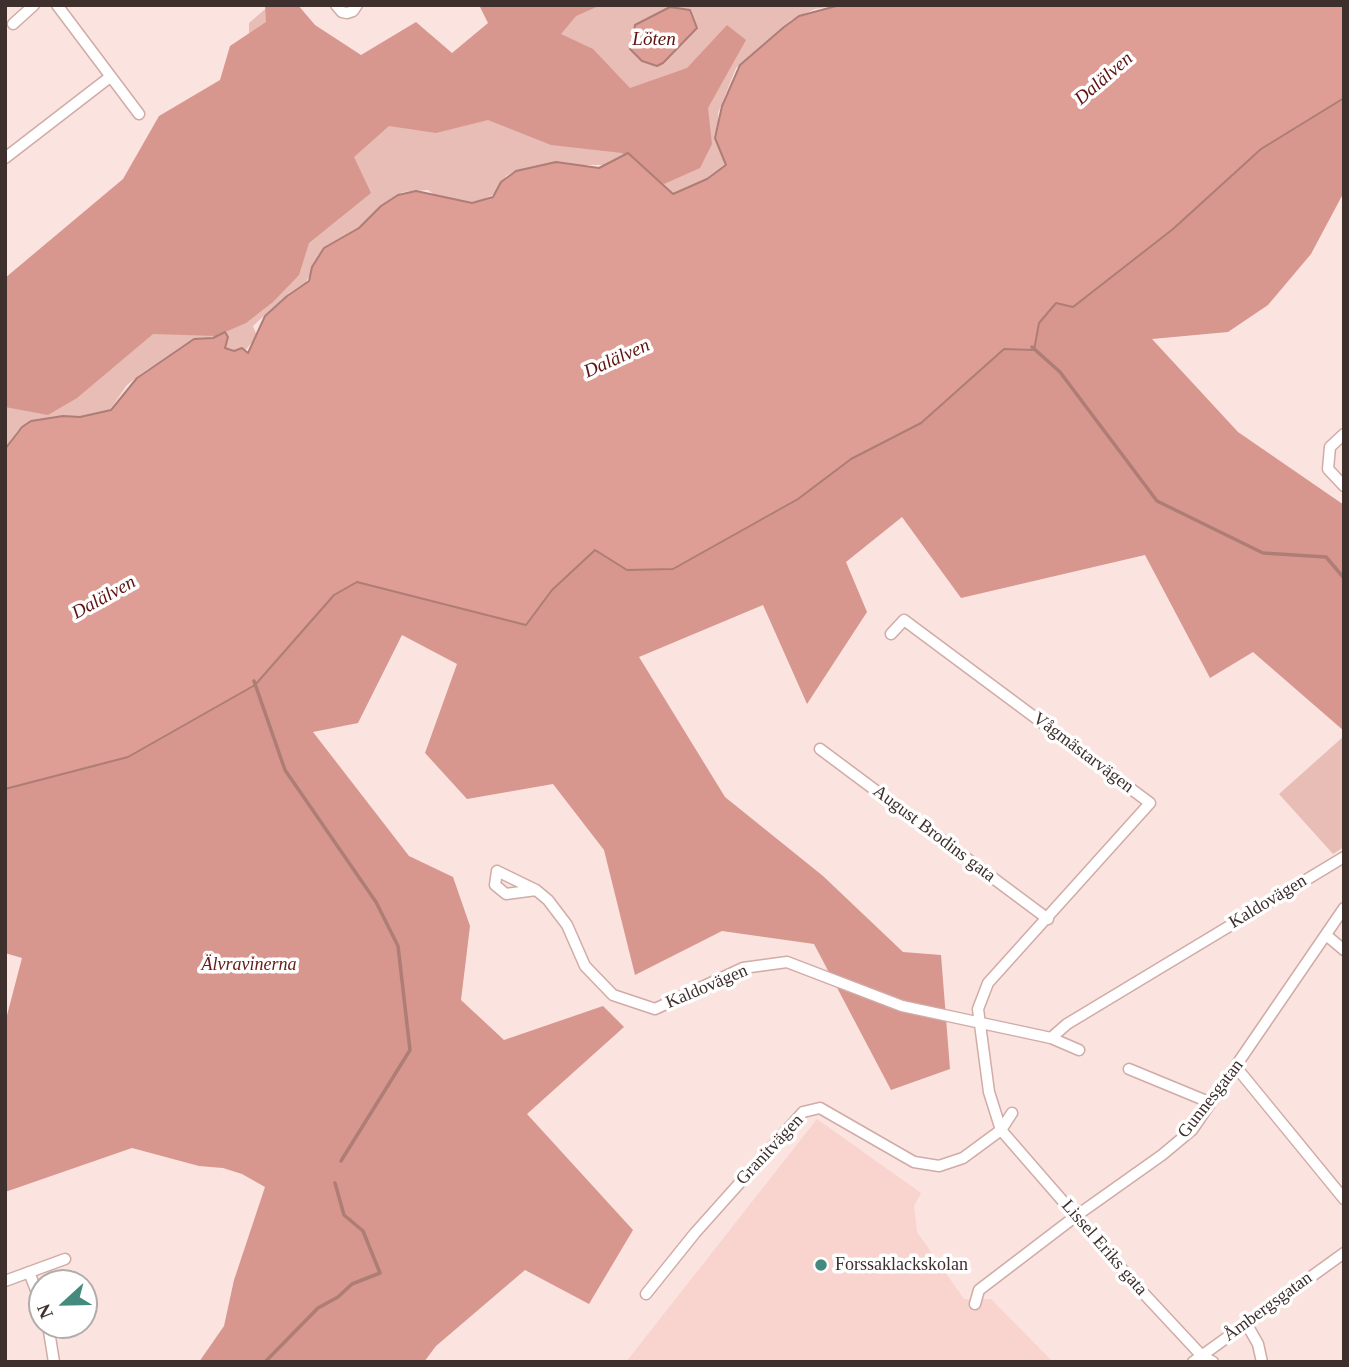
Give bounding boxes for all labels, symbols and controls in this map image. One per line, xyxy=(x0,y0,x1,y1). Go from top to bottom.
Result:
water label: Löten xyxy=(632,29,676,51)
water label: Dalälven xyxy=(1070,48,1138,110)
water label: Dalälven xyxy=(581,334,653,384)
water label: Dalälven xyxy=(68,571,140,625)
street label: Vågmästarvägen xyxy=(1028,708,1138,798)
street label: August Brodins gata xyxy=(868,781,1000,887)
street label: Kaldovägen xyxy=(1225,870,1311,934)
park label: Älvravinerna xyxy=(202,954,296,976)
street label: Kaldovägen xyxy=(663,960,751,1014)
street label: Gunnesgatan xyxy=(1174,1055,1248,1143)
street label: Granitvägen xyxy=(732,1110,808,1190)
street label: Lissel Eriks gata xyxy=(1056,1196,1152,1300)
place label: Forssaklackskolan xyxy=(835,1254,968,1276)
marker: Forssaklackskolan xyxy=(813,1257,829,1273)
street label: Åmbergsgatan xyxy=(1219,1268,1317,1346)
north arrow xyxy=(28,1269,98,1339)
text: N xyxy=(33,1301,57,1322)

